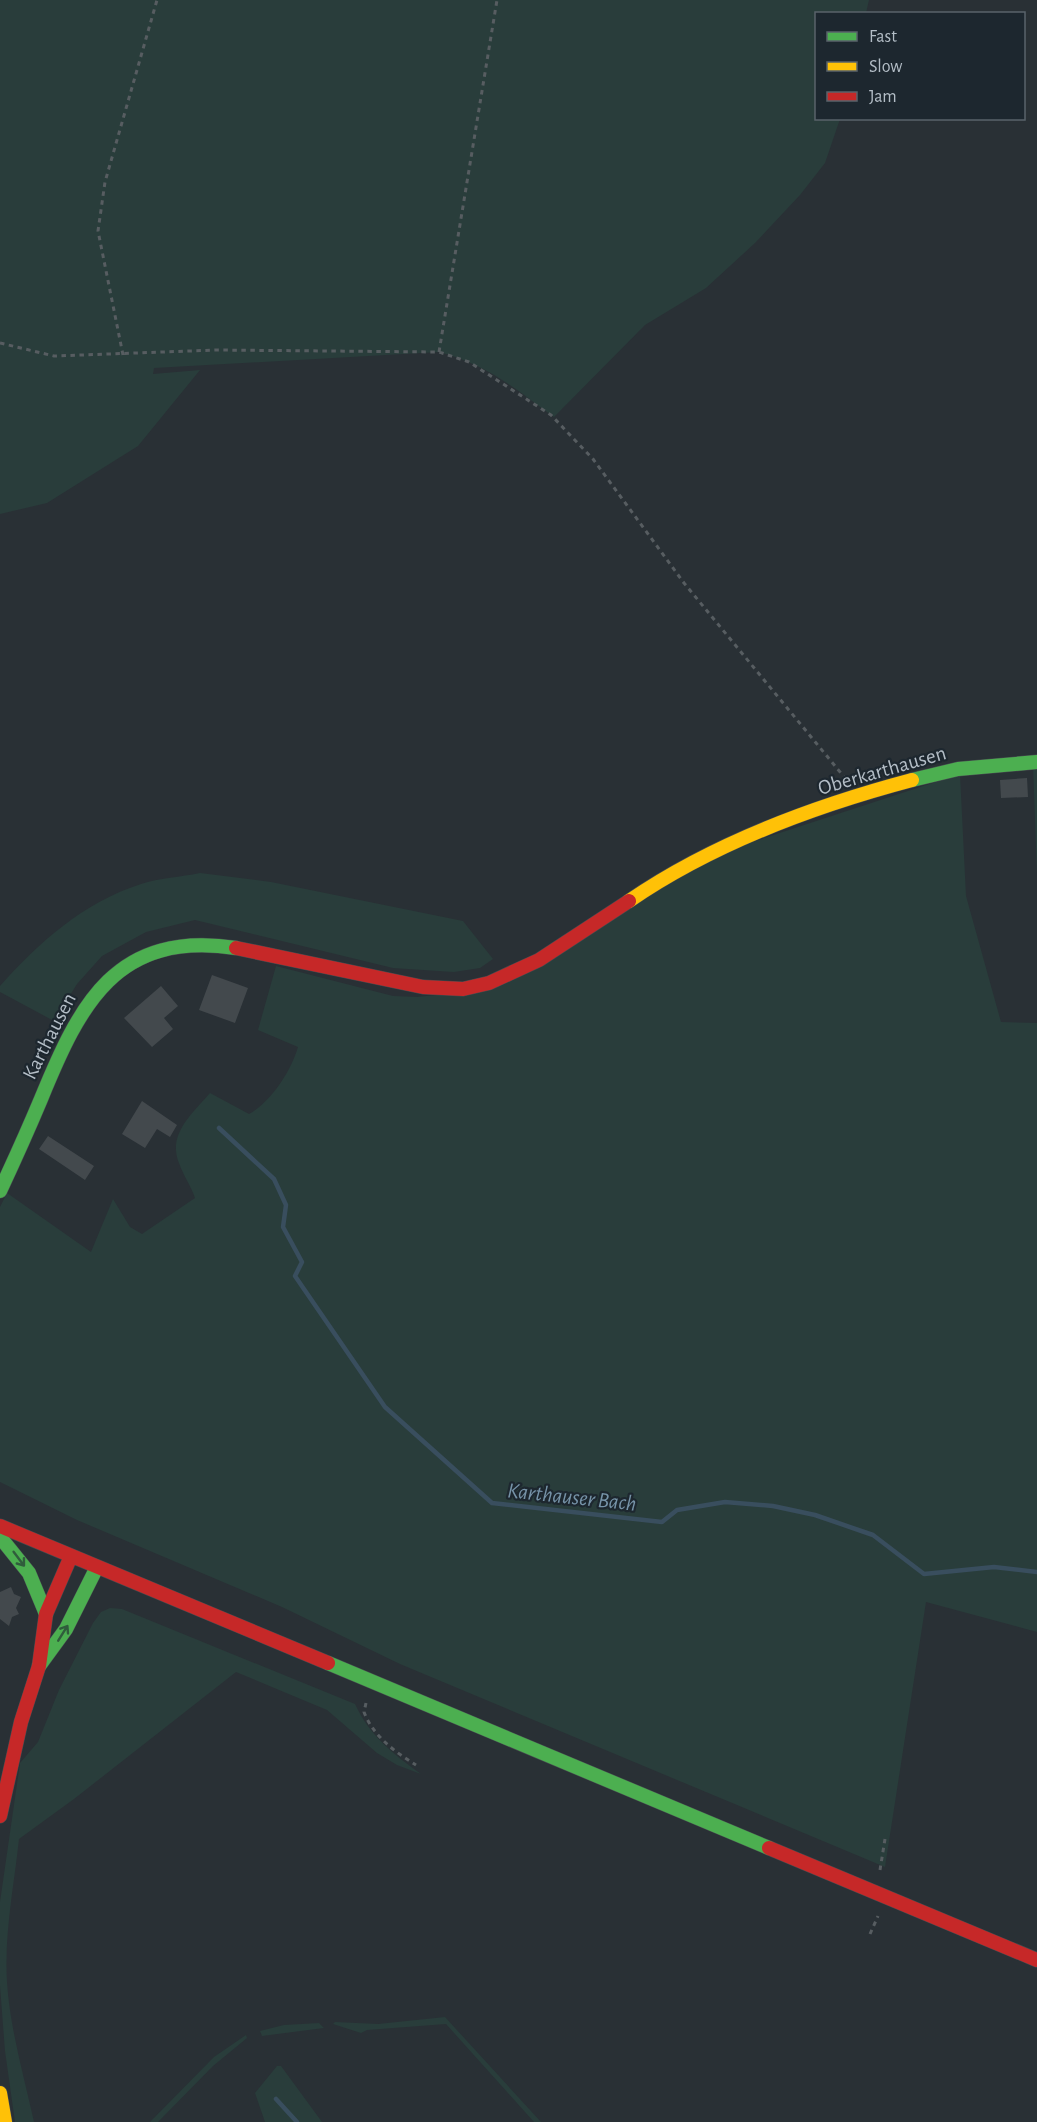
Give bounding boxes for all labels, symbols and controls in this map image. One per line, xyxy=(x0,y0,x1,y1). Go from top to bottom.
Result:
legend xyxy=(815,12,1025,120)
text: Fast xyxy=(869,28,897,46)
text: Slow xyxy=(869,58,902,76)
text: Jam xyxy=(869,88,897,106)
street label: Oberkarthausen xyxy=(816,742,949,799)
street label: Karthausen xyxy=(19,990,80,1083)
water label: Karthauser Bach xyxy=(506,1479,637,1515)
one-way arrow xyxy=(12,1551,25,1567)
one-way arrow xyxy=(57,1625,69,1642)

